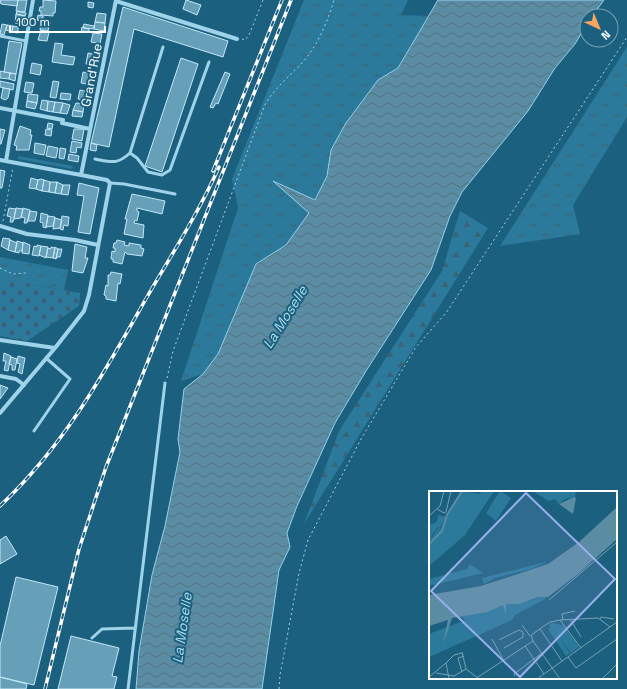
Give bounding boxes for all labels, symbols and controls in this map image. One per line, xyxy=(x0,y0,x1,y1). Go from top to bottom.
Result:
scale bar xyxy=(10,8,105,34)
north arrow xyxy=(579,8,619,48)
text: 100 m xyxy=(16,14,50,30)
text: N xyxy=(598,28,613,43)
street label: Grand'Rue xyxy=(77,42,106,108)
water label: La Moselle xyxy=(259,282,312,352)
inset map xyxy=(429,491,617,679)
water label: La Moselle xyxy=(168,591,196,664)

